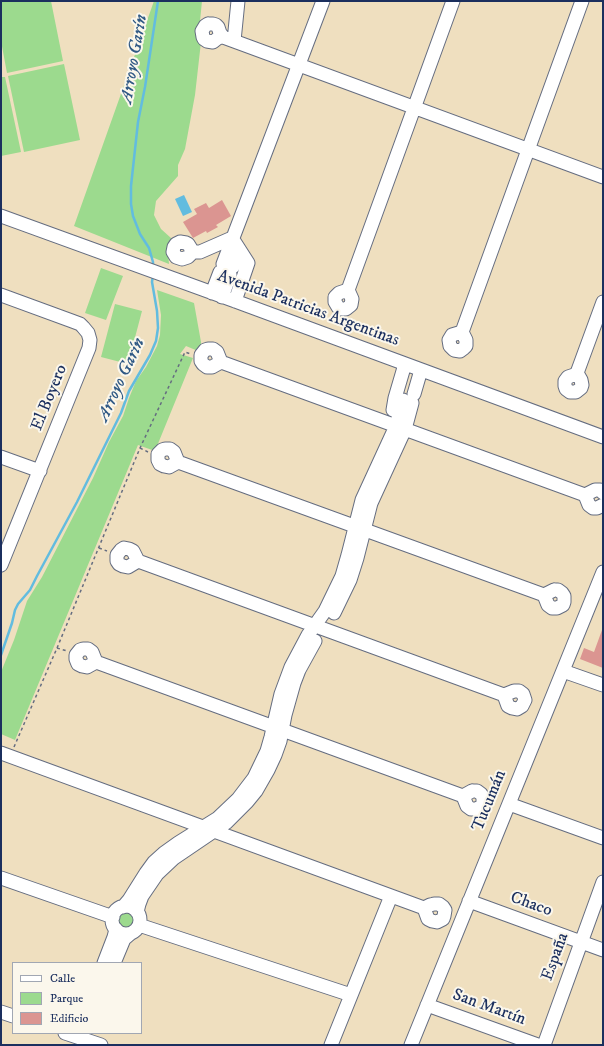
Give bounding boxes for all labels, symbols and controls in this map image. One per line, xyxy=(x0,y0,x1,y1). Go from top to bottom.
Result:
water label: Arroyo Garín xyxy=(117,13,153,105)
street label: Avenida Patricias Argentinas xyxy=(214,267,402,351)
water label: Arroyo Garín xyxy=(93,335,151,425)
street label: El Boyero xyxy=(28,362,72,434)
street label: Tucumán xyxy=(469,767,511,835)
street label: Chaco xyxy=(507,888,555,922)
street label: España xyxy=(538,930,574,984)
legend xyxy=(12,962,142,1034)
text: Calle xyxy=(50,971,75,986)
street label: San Martín xyxy=(450,985,528,1031)
text: Parque xyxy=(50,991,83,1006)
text: Edificio xyxy=(50,1011,88,1026)

